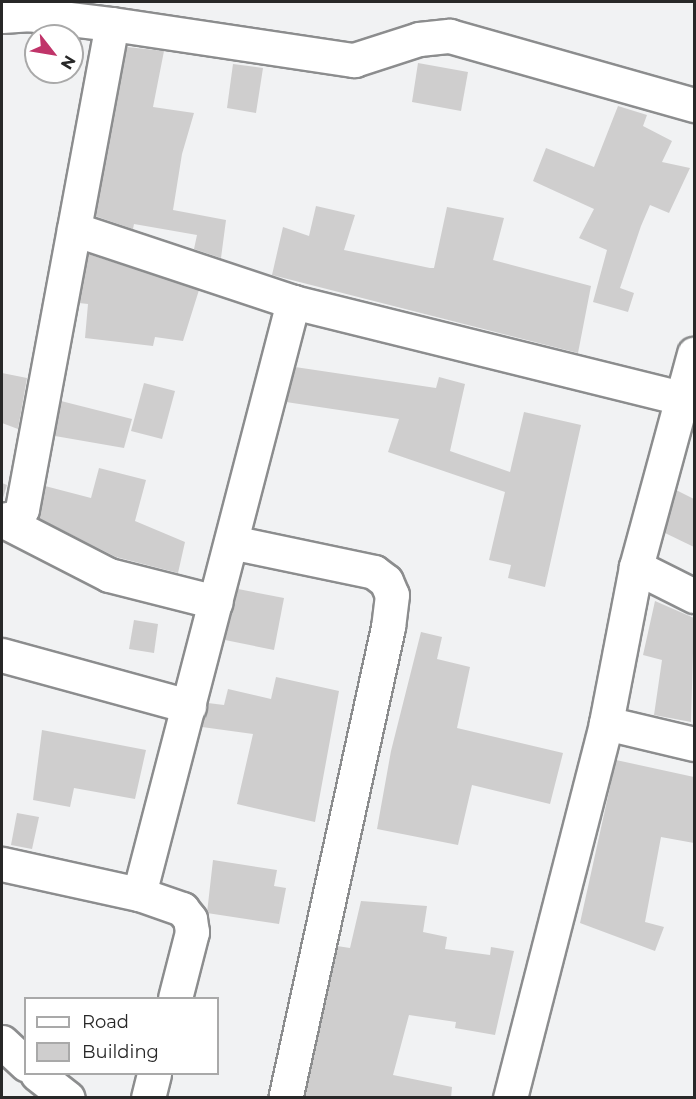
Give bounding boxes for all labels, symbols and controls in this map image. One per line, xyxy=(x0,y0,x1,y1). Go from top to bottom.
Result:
north arrow xyxy=(24,24,84,84)
text: N xyxy=(57,52,80,73)
legend xyxy=(24,997,219,1075)
text: Road xyxy=(82,1011,129,1033)
text: Building xyxy=(82,1041,159,1063)

